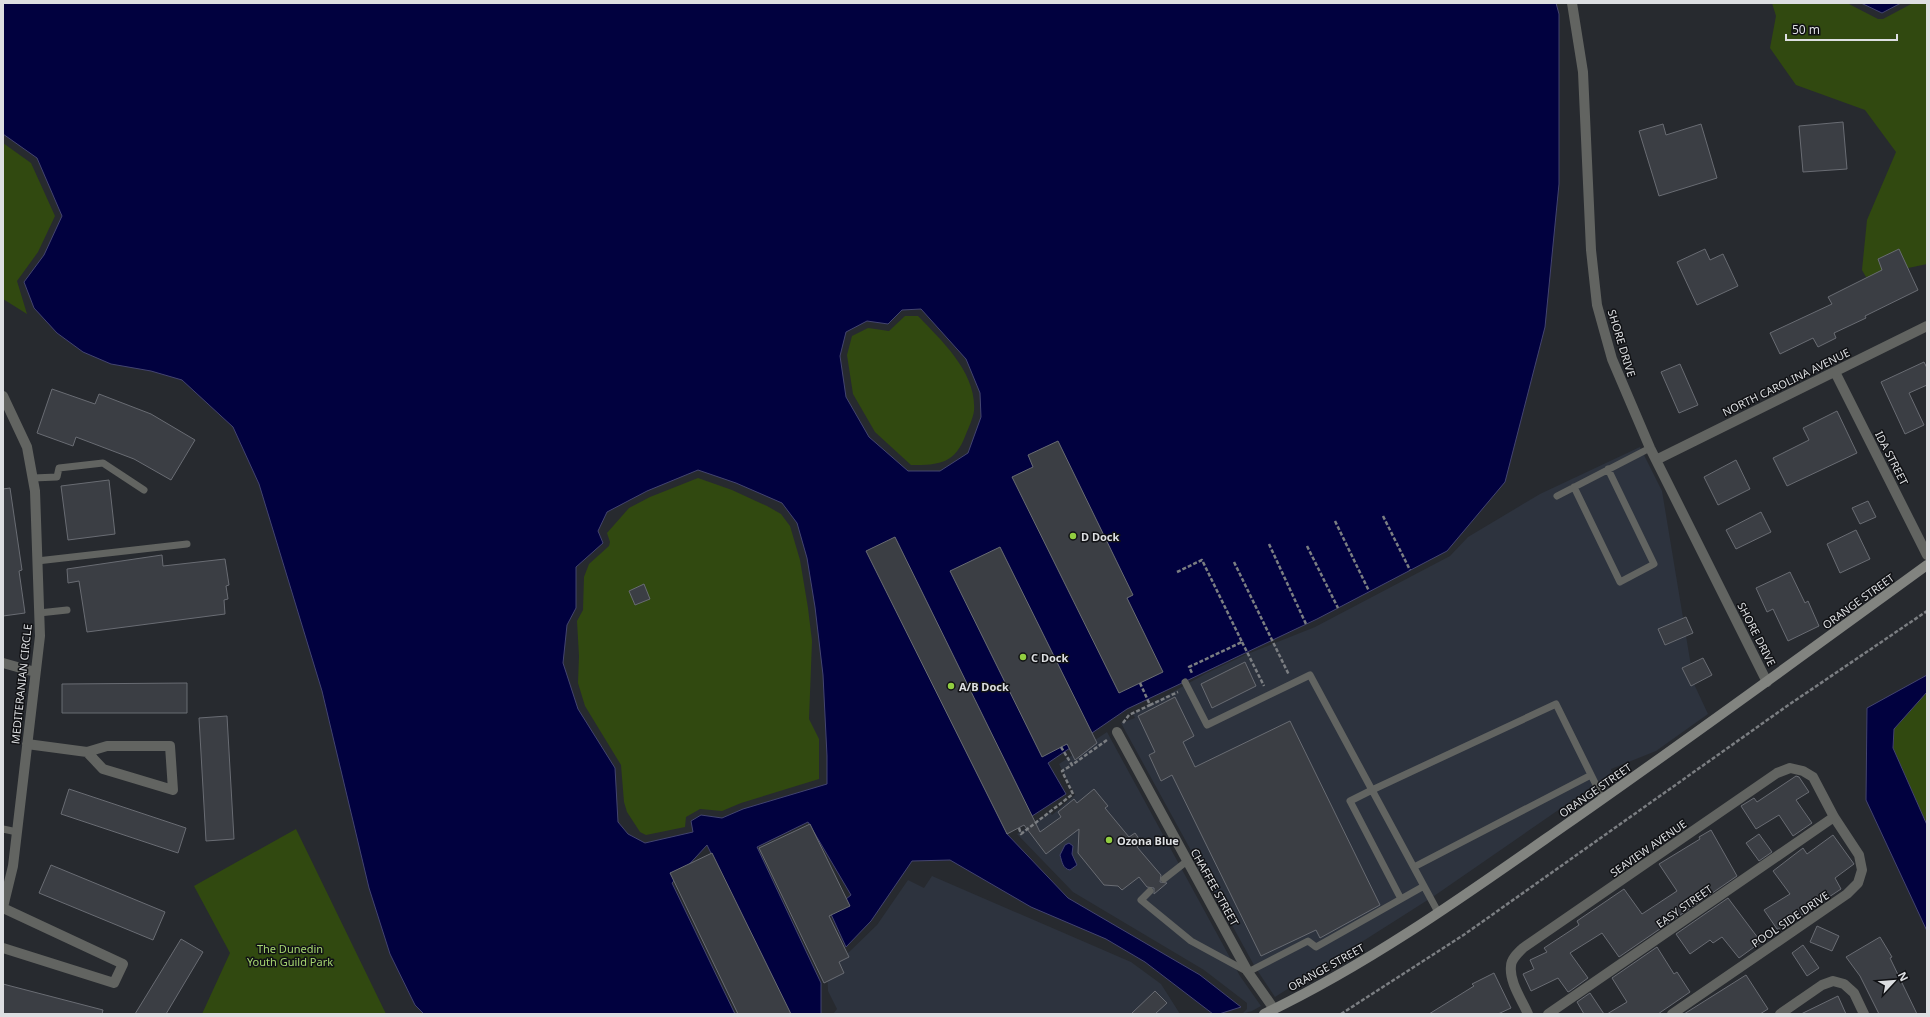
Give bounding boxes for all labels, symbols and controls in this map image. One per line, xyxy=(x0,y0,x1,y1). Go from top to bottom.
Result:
scale bar xyxy=(1786,16,1897,42)
text: 50 m xyxy=(1792,21,1820,38)
street label: SHORE DRIVE xyxy=(1605,307,1639,379)
street label: NORTH CAROLINA AVENUE xyxy=(1720,345,1852,419)
street label: IDA STREET xyxy=(1872,428,1912,488)
place label: D Dock xyxy=(1081,529,1120,544)
marker: D Dock xyxy=(1068,531,1078,541)
street label: ORANGE STREET xyxy=(1819,570,1897,632)
street label: SHORE DRIVE xyxy=(1734,599,1780,669)
street label: MEDITERANIAN CIRCLE xyxy=(7,623,35,745)
place label: C Dock xyxy=(1031,650,1069,665)
marker: C Dock xyxy=(1018,652,1028,662)
place label: A/B Dock xyxy=(959,679,1009,694)
marker: A/B Dock xyxy=(946,681,956,691)
street label: ORANGE STREET xyxy=(1556,759,1634,821)
street label: SEAVIEW AVENUE xyxy=(1607,816,1689,880)
place label: Ozona Blue xyxy=(1117,833,1179,848)
marker: Ozona Blue xyxy=(1104,835,1114,845)
street label: CHAFFEE STREET xyxy=(1188,846,1242,928)
street label: EASY STREET xyxy=(1653,881,1715,931)
street label: POOL SIDE DRIVE xyxy=(1748,887,1832,951)
street label: ORANGE STREET xyxy=(1285,940,1367,994)
park label: The Dunedin Youth Guild Park xyxy=(247,941,333,969)
north arrow xyxy=(1874,961,1914,1001)
text: N xyxy=(1895,969,1912,984)

